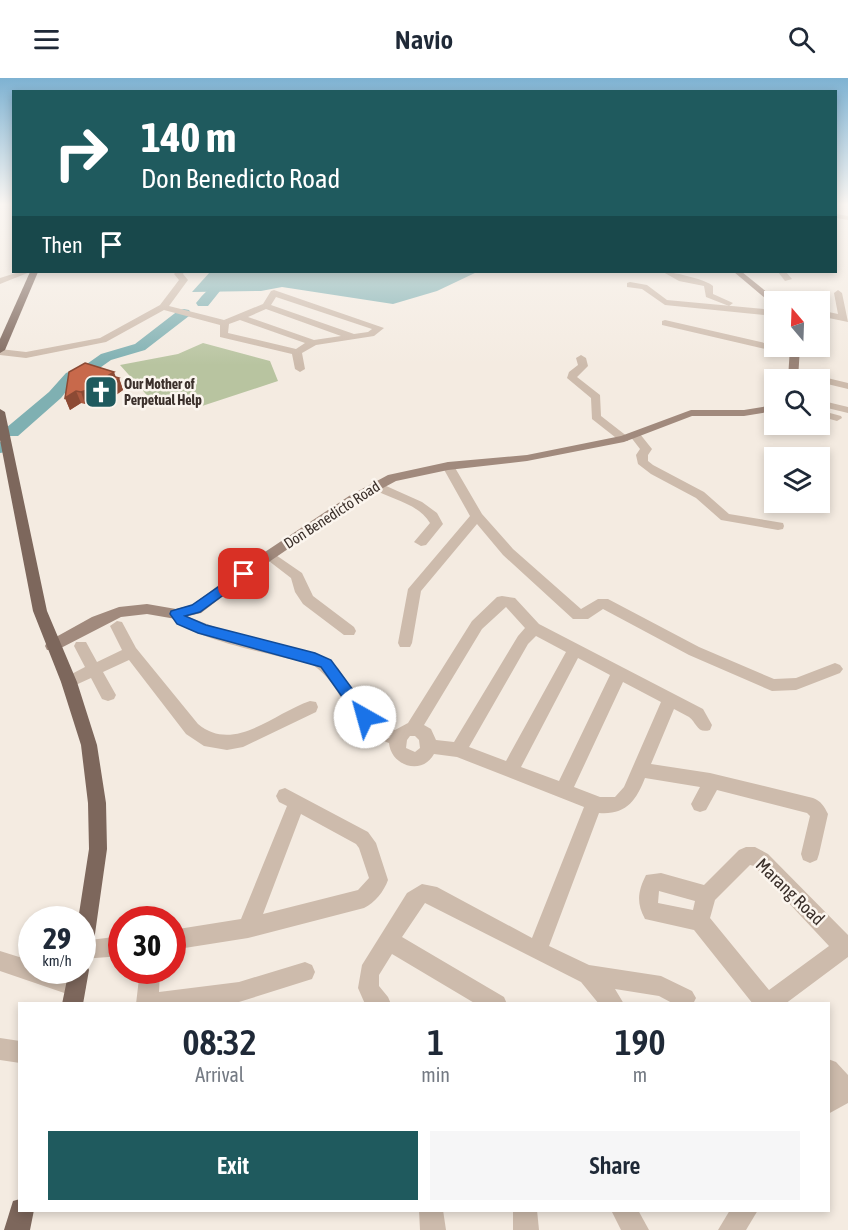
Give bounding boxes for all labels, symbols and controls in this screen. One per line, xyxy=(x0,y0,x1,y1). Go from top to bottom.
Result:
icon: menu xyxy=(30,23,63,56)
icon: search xyxy=(785,23,818,56)
text: Navio xyxy=(395,24,453,55)
text: 140 m xyxy=(141,113,236,161)
icon: right xyxy=(42,114,120,192)
text: Don Benedicto Road xyxy=(141,163,340,194)
icon: arrive xyxy=(95,228,128,261)
text: Then xyxy=(42,232,83,258)
north arrow xyxy=(764,291,830,357)
map controls xyxy=(764,291,830,513)
button: search xyxy=(764,369,830,435)
church icon: Our Mother of Perpetual Help xyxy=(83,374,119,410)
place label: Our Mother of Perpetual Help xyxy=(124,376,202,408)
button: layers xyxy=(764,447,830,513)
street label: Don Benedicto Road xyxy=(281,477,383,552)
pin xyxy=(218,548,269,599)
icon: arrive xyxy=(227,557,260,590)
position arrow xyxy=(333,685,397,749)
street label: Marang Road xyxy=(752,854,829,929)
speed limit sign: 30 xyxy=(108,906,186,984)
text: 29 xyxy=(43,921,71,955)
text: km/h xyxy=(42,952,72,969)
text: 08:32 xyxy=(183,1021,257,1063)
text: 1 xyxy=(427,1021,444,1063)
text: 190 xyxy=(615,1021,665,1063)
text: Arrival xyxy=(195,1063,244,1086)
text: min xyxy=(421,1063,450,1086)
text: m xyxy=(633,1063,647,1086)
button: Exit xyxy=(48,1131,418,1200)
button: Share xyxy=(430,1131,800,1200)

